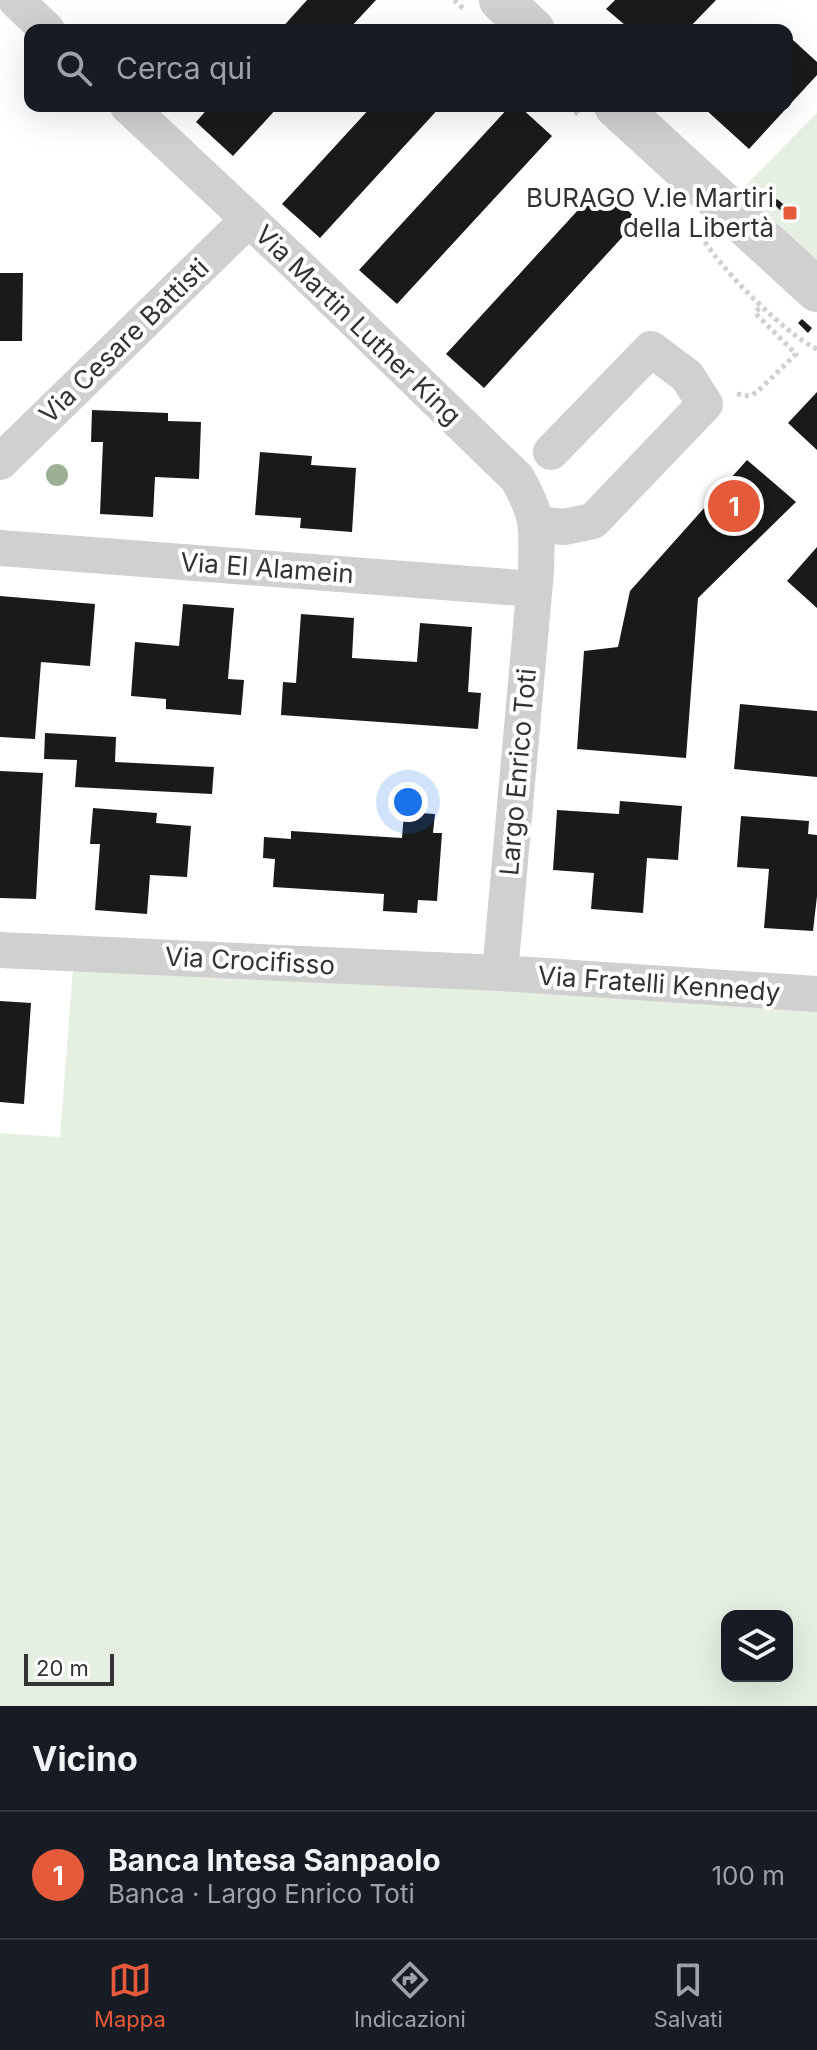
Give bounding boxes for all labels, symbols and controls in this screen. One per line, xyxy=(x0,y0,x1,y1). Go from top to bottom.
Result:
search box xyxy=(24,24,793,112)
icon: search xyxy=(52,46,96,90)
text: Cerca qui xyxy=(116,50,252,86)
place label: BURAGO V.le Martiri della Libertà xyxy=(526,182,774,243)
marker: BURAGO V.le Martiri della Libertà xyxy=(781,204,799,222)
street label: Via Martin Luther King xyxy=(249,218,468,431)
street label: Via Cesare Battisti xyxy=(33,252,215,429)
pin: 1 xyxy=(708,476,760,536)
street label: Via El Alamein xyxy=(179,546,355,589)
street label: Largo Enrico Toti xyxy=(493,667,542,877)
your location xyxy=(388,782,428,822)
street label: Via Crocifisso xyxy=(164,941,336,980)
street label: Via Fratelli Kennedy xyxy=(537,960,781,1007)
map controls xyxy=(721,1610,793,1682)
button: layers xyxy=(721,1610,793,1682)
scale bar xyxy=(24,1650,114,1686)
text: 20 m xyxy=(36,1655,89,1681)
text: Vicino xyxy=(32,1738,138,1779)
text: Banca Intesa Sanpaolo xyxy=(108,1842,441,1878)
text: 1 xyxy=(52,1860,64,1891)
text: 100 m xyxy=(712,1860,785,1891)
text: Banca · Largo Enrico Toti xyxy=(108,1878,415,1909)
tab: Mappa xyxy=(94,1958,166,2032)
tab: Indicazioni xyxy=(354,1958,466,2032)
tab: Salvati xyxy=(654,1958,723,2032)

